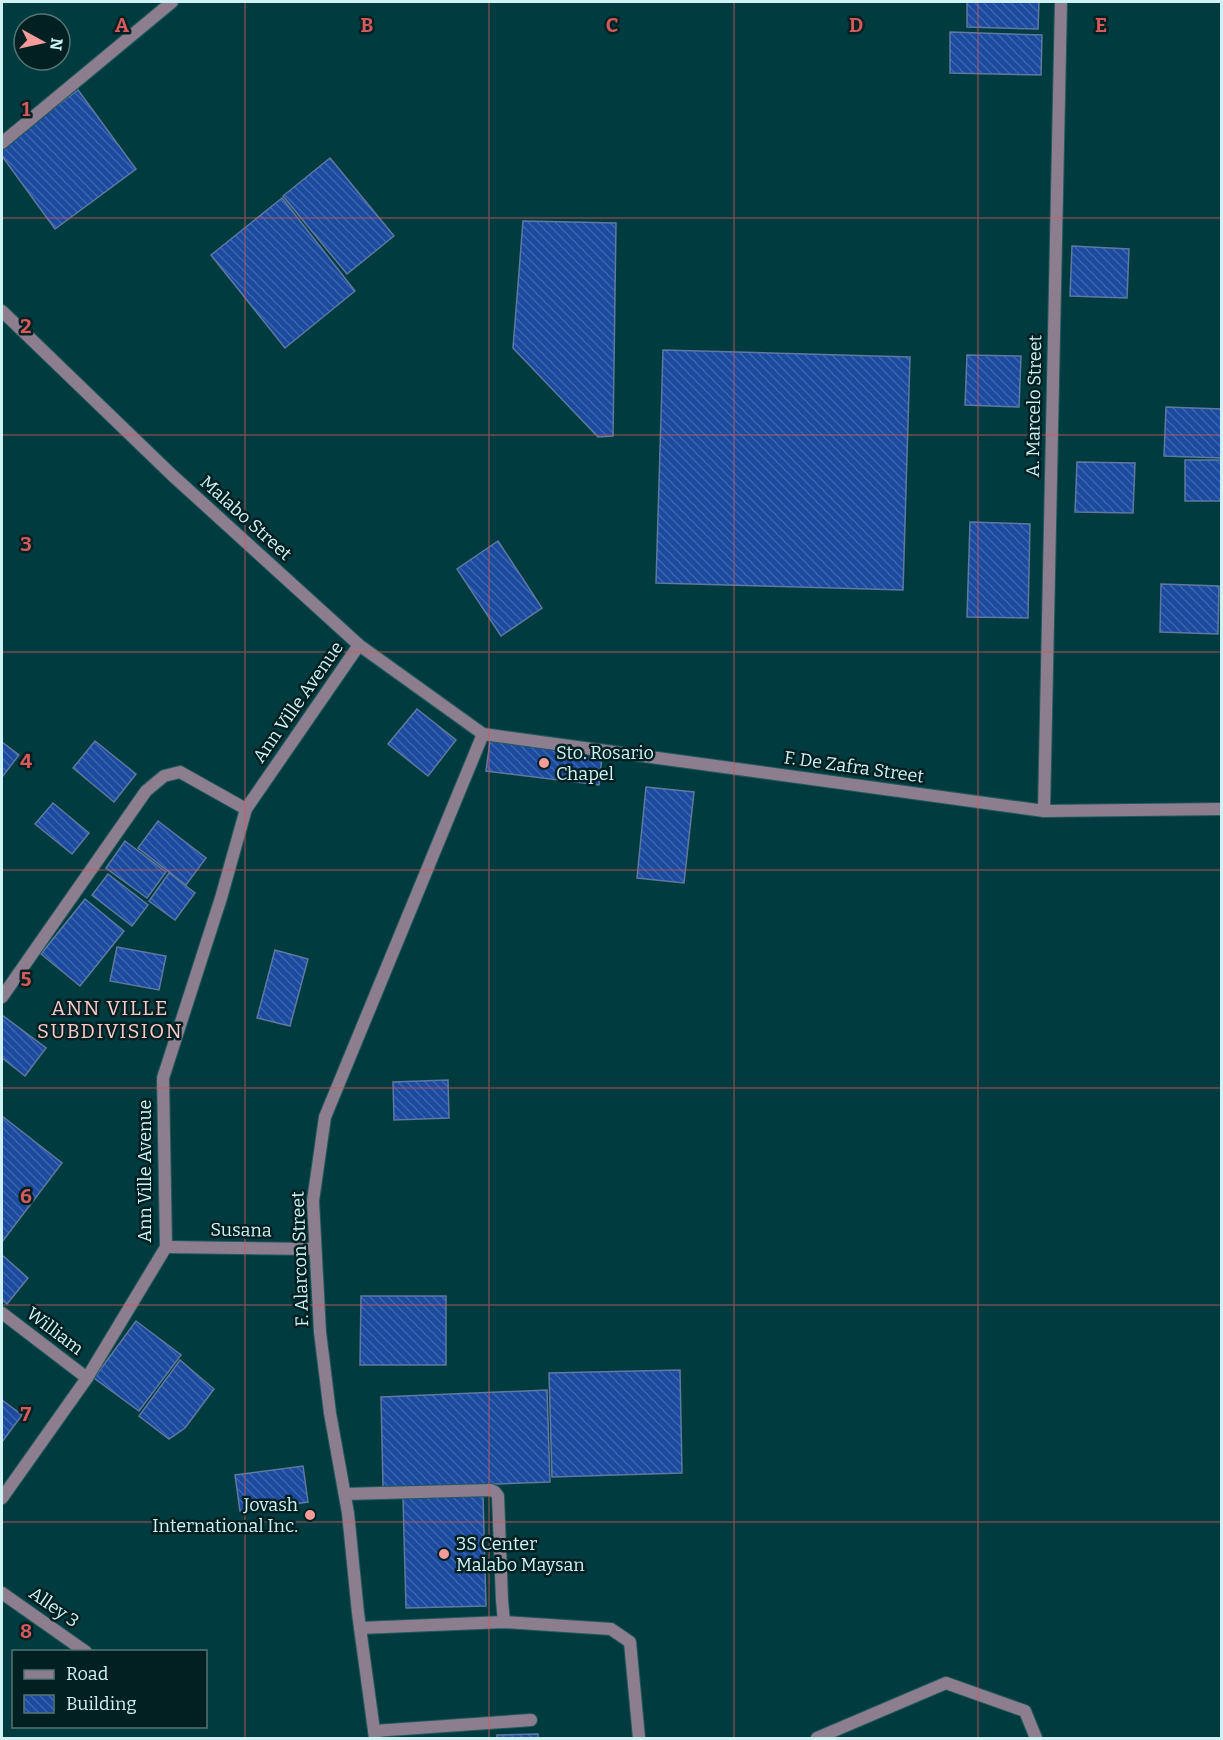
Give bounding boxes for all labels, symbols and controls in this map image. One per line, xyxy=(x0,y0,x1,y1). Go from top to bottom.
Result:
north arrow xyxy=(12,12,72,72)
text: A xyxy=(115,13,130,37)
text: B xyxy=(361,13,374,37)
text: C xyxy=(606,13,618,37)
text: D xyxy=(849,13,863,37)
text: E xyxy=(1095,13,1107,37)
text: N xyxy=(46,37,67,51)
text: 1 xyxy=(22,97,31,121)
text: 2 xyxy=(20,314,32,338)
street label: A. Marcelo Street xyxy=(1022,334,1046,477)
street label: Malabo Street xyxy=(196,471,297,565)
text: 3 xyxy=(20,532,32,556)
street label: Ann Ville Avenue xyxy=(248,637,348,767)
place label: Sto. Rosario Chapel xyxy=(556,742,654,785)
street label: F. De Zafra Street xyxy=(783,746,926,788)
text: 4 xyxy=(20,749,32,773)
marker: Sto. Rosario Chapel xyxy=(537,756,551,770)
text: 5 xyxy=(21,967,32,991)
district label: ANN VILLE SUBDIVISION xyxy=(37,996,183,1043)
street label: Ann Ville Avenue xyxy=(134,1100,156,1242)
text: 6 xyxy=(20,1184,32,1208)
street label: F. Alarcon Street xyxy=(287,1190,313,1327)
street label: Susana xyxy=(210,1218,272,1242)
street label: William xyxy=(22,1303,88,1359)
text: 7 xyxy=(21,1402,32,1426)
place label: Jovash International Inc. xyxy=(152,1494,298,1537)
marker: Jovash International Inc. xyxy=(303,1508,317,1522)
place label: 3S Center Malabo Maysan xyxy=(456,1533,585,1576)
marker: 3S Center Malabo Maysan xyxy=(437,1547,451,1561)
street label: Alley 3 xyxy=(25,1582,83,1632)
text: 8 xyxy=(20,1619,32,1643)
legend xyxy=(12,1650,207,1728)
text: Road xyxy=(66,1663,109,1685)
text: Building xyxy=(66,1693,137,1715)

